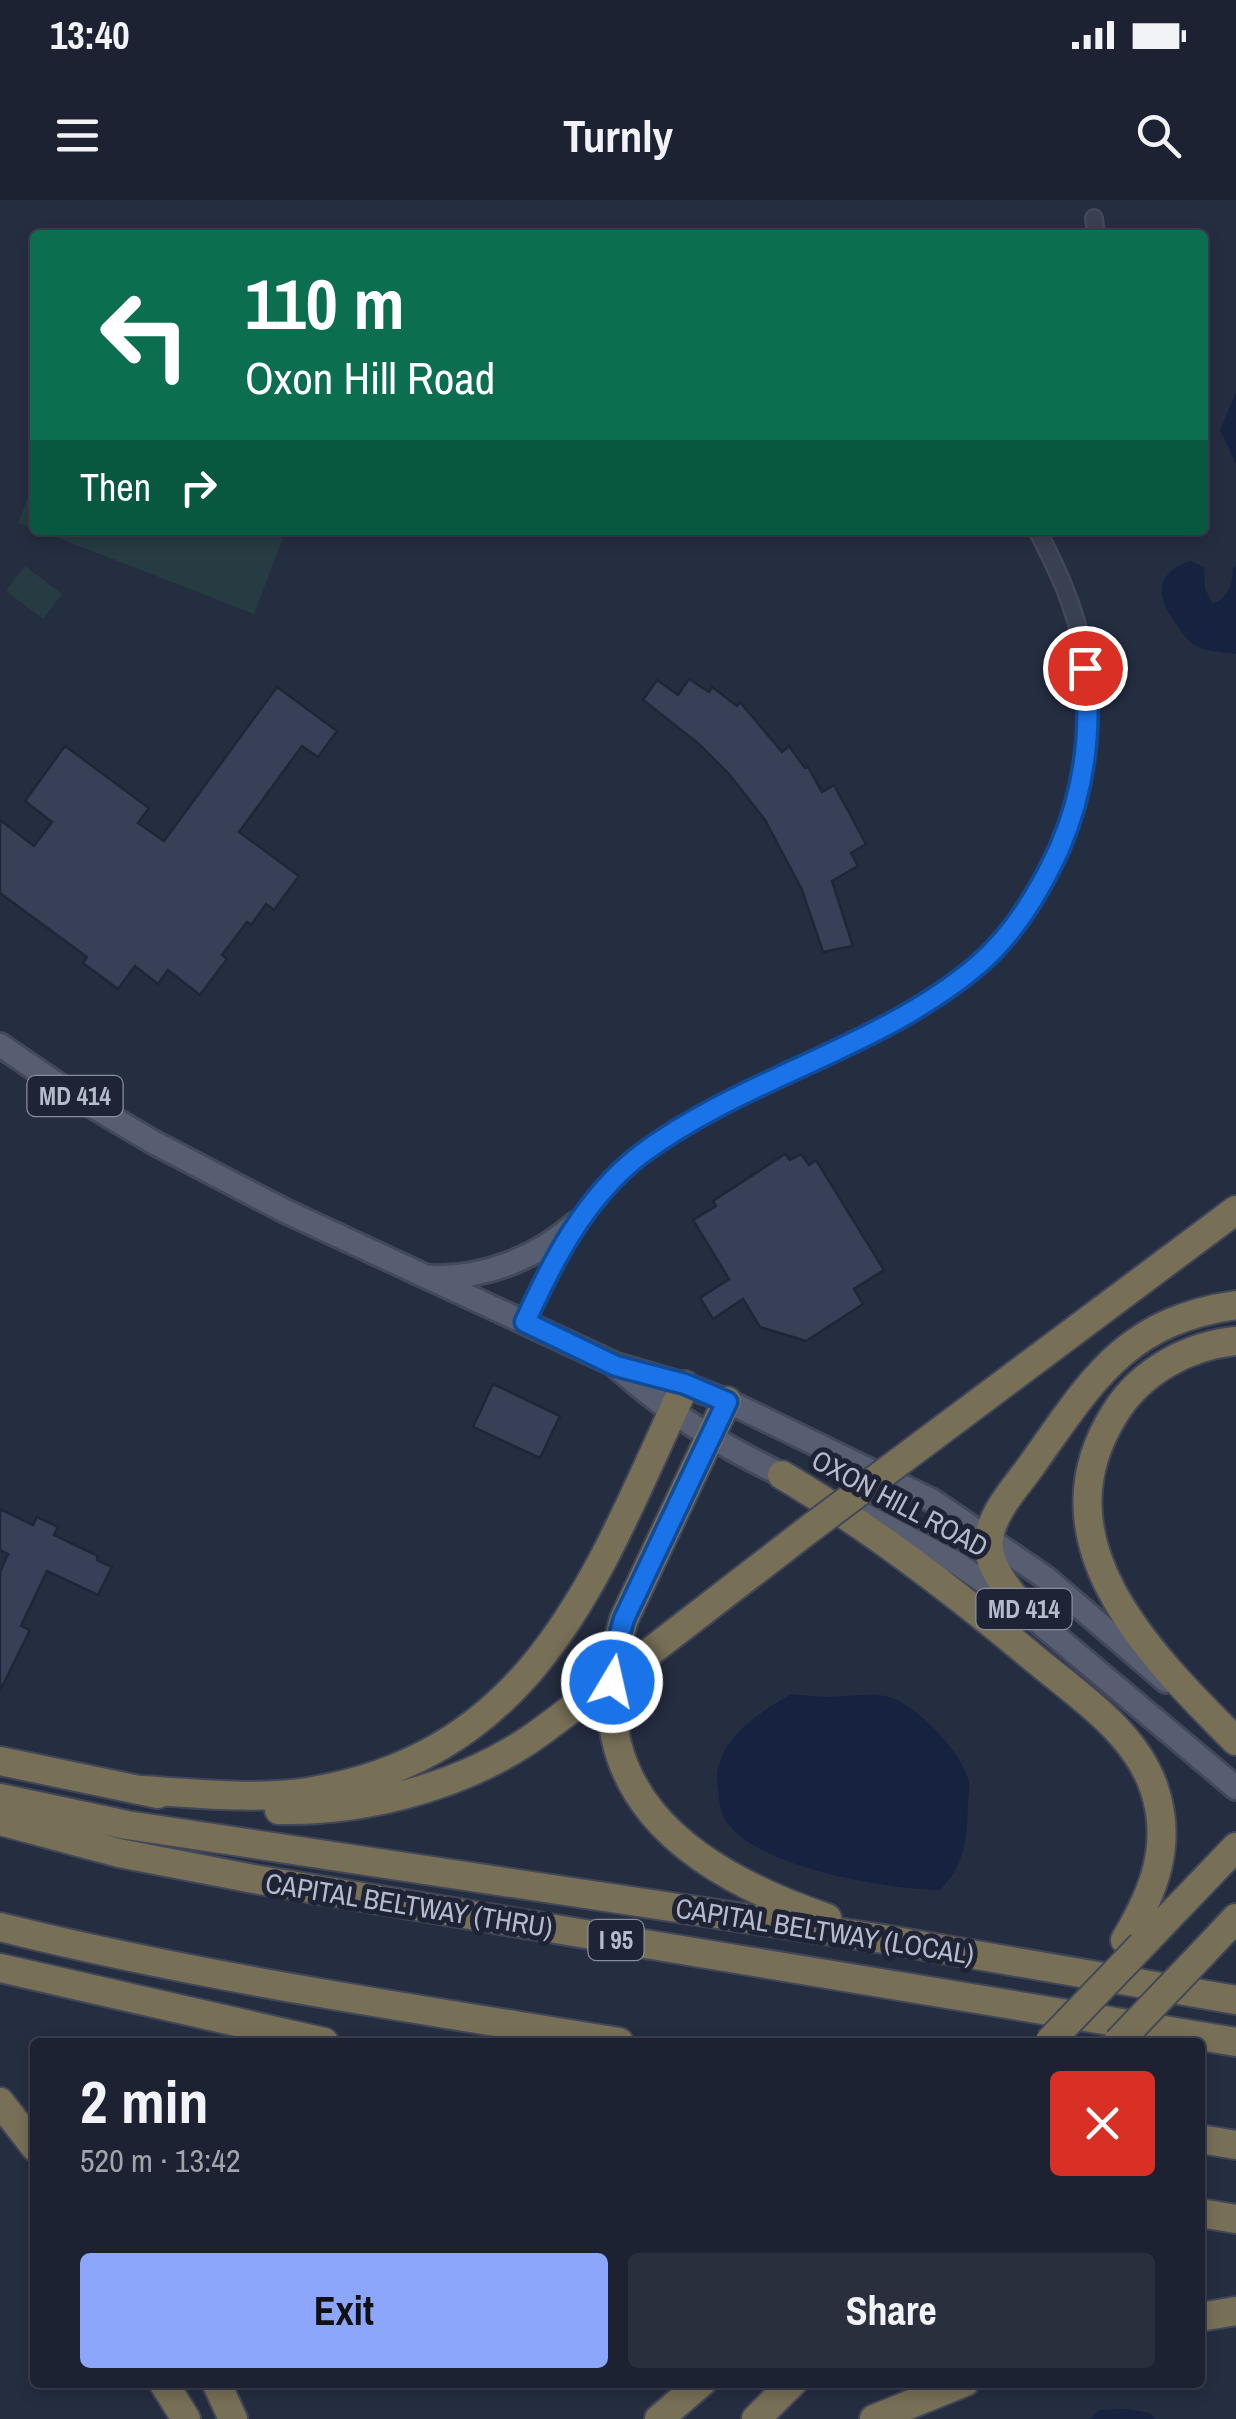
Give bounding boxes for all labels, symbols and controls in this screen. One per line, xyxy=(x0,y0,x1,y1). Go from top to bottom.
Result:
text: 13:40 xyxy=(50,10,130,61)
text: Turnly xyxy=(563,105,673,166)
icon: menu xyxy=(50,108,105,163)
icon: search xyxy=(1131,108,1186,163)
text: 110 m xyxy=(245,257,405,351)
icon: left xyxy=(80,270,210,400)
text: Oxon Hill Road xyxy=(245,347,495,408)
icon: right xyxy=(171,460,226,515)
text: Then xyxy=(80,462,151,513)
pin xyxy=(1043,626,1128,711)
icon: arrive xyxy=(1058,641,1113,696)
road number: MD 414 xyxy=(28,1076,122,1116)
street label: OXON HILL ROAD xyxy=(805,1441,995,1565)
road number: MD 414 xyxy=(976,1589,1072,1629)
position arrow xyxy=(560,1630,664,1734)
street label: CAPITAL BELTWAY (THRU) xyxy=(263,1864,555,1946)
street label: CAPITAL BELTWAY (LOCAL) xyxy=(673,1889,977,1973)
road number: I 95 xyxy=(588,1920,644,1960)
text: 2 min xyxy=(80,2061,209,2142)
button: close xyxy=(1050,2071,1155,2176)
text: 520 m · 13:42 xyxy=(80,2139,240,2182)
button: Exit xyxy=(80,2253,608,2368)
button: Share xyxy=(628,2253,1155,2368)

